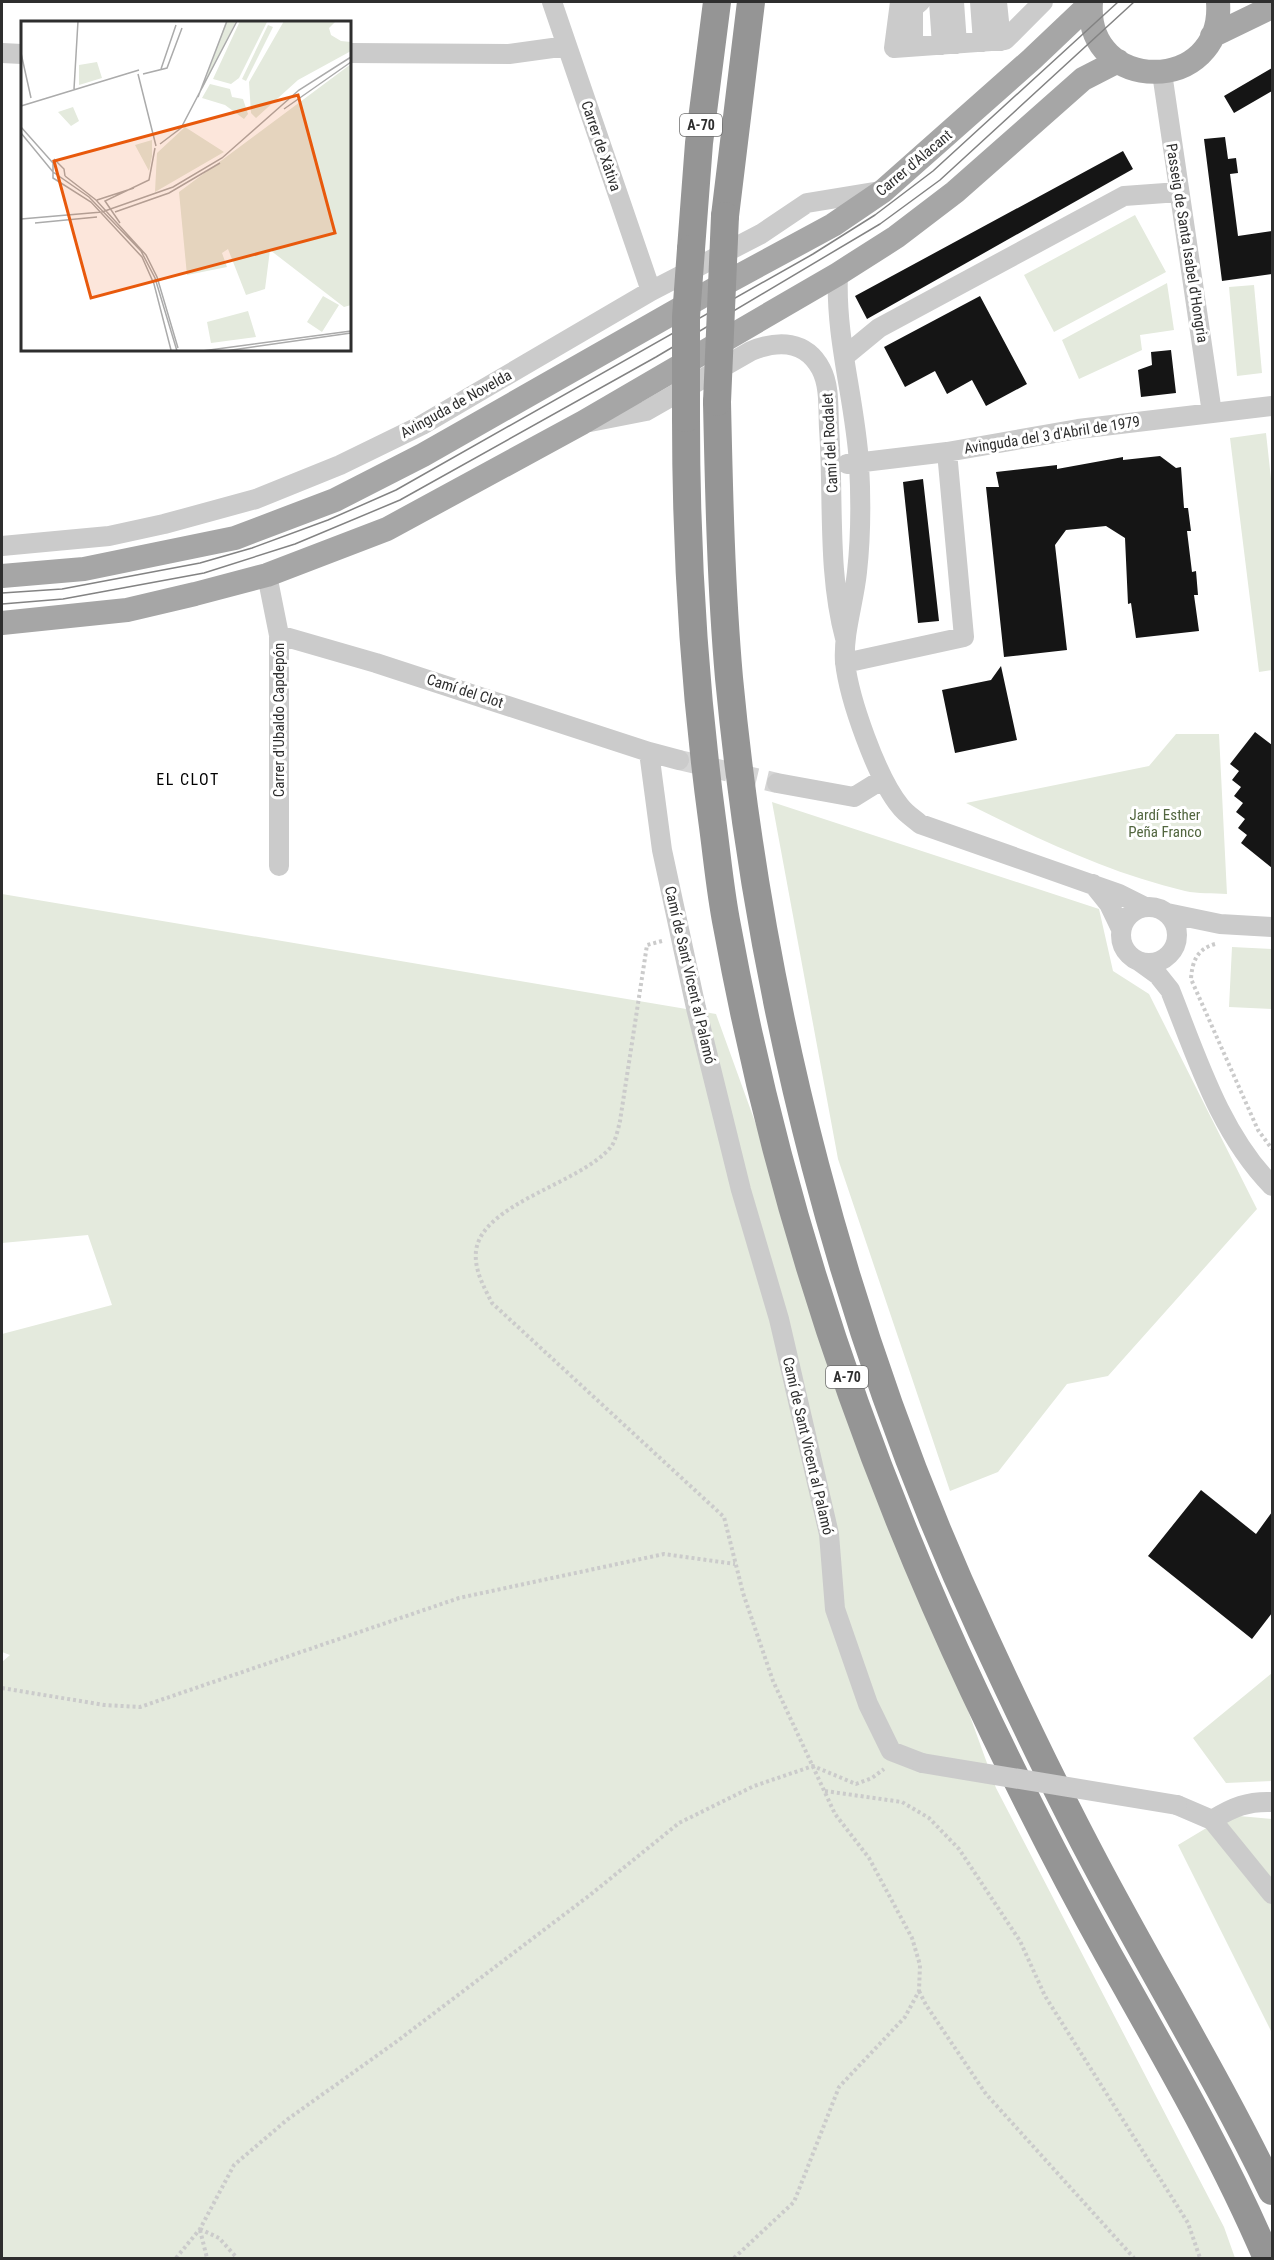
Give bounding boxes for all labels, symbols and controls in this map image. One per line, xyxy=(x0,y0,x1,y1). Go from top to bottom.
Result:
inset map xyxy=(21,21,351,351)
street label: Carrer de Xàtiva xyxy=(577,98,625,194)
road number: A-70 xyxy=(680,114,722,136)
street label: Carrer d'Alacant xyxy=(872,126,956,200)
street label: Passeig de Santa Isabel d'Hongria xyxy=(1162,142,1212,344)
street label: Avinguda de Novelda xyxy=(397,366,515,442)
street label: Camí del Rodalet xyxy=(818,392,842,494)
street label: Avinguda del 3 d'Abril de 1979 xyxy=(963,412,1141,458)
street label: Carrer d'Ubaldo Capdepón xyxy=(270,643,288,797)
street label: Camí del Clot xyxy=(425,670,505,712)
district label: EL CLOT xyxy=(156,770,220,789)
park label: Jardí Esther Peña Franco xyxy=(1128,806,1202,841)
street label: Camí de Sant Vicent al Palamó xyxy=(661,884,719,1066)
street label: Camí de Sant Vicent al Palamó xyxy=(779,1355,837,1537)
road number: A-70 xyxy=(826,1366,868,1388)

